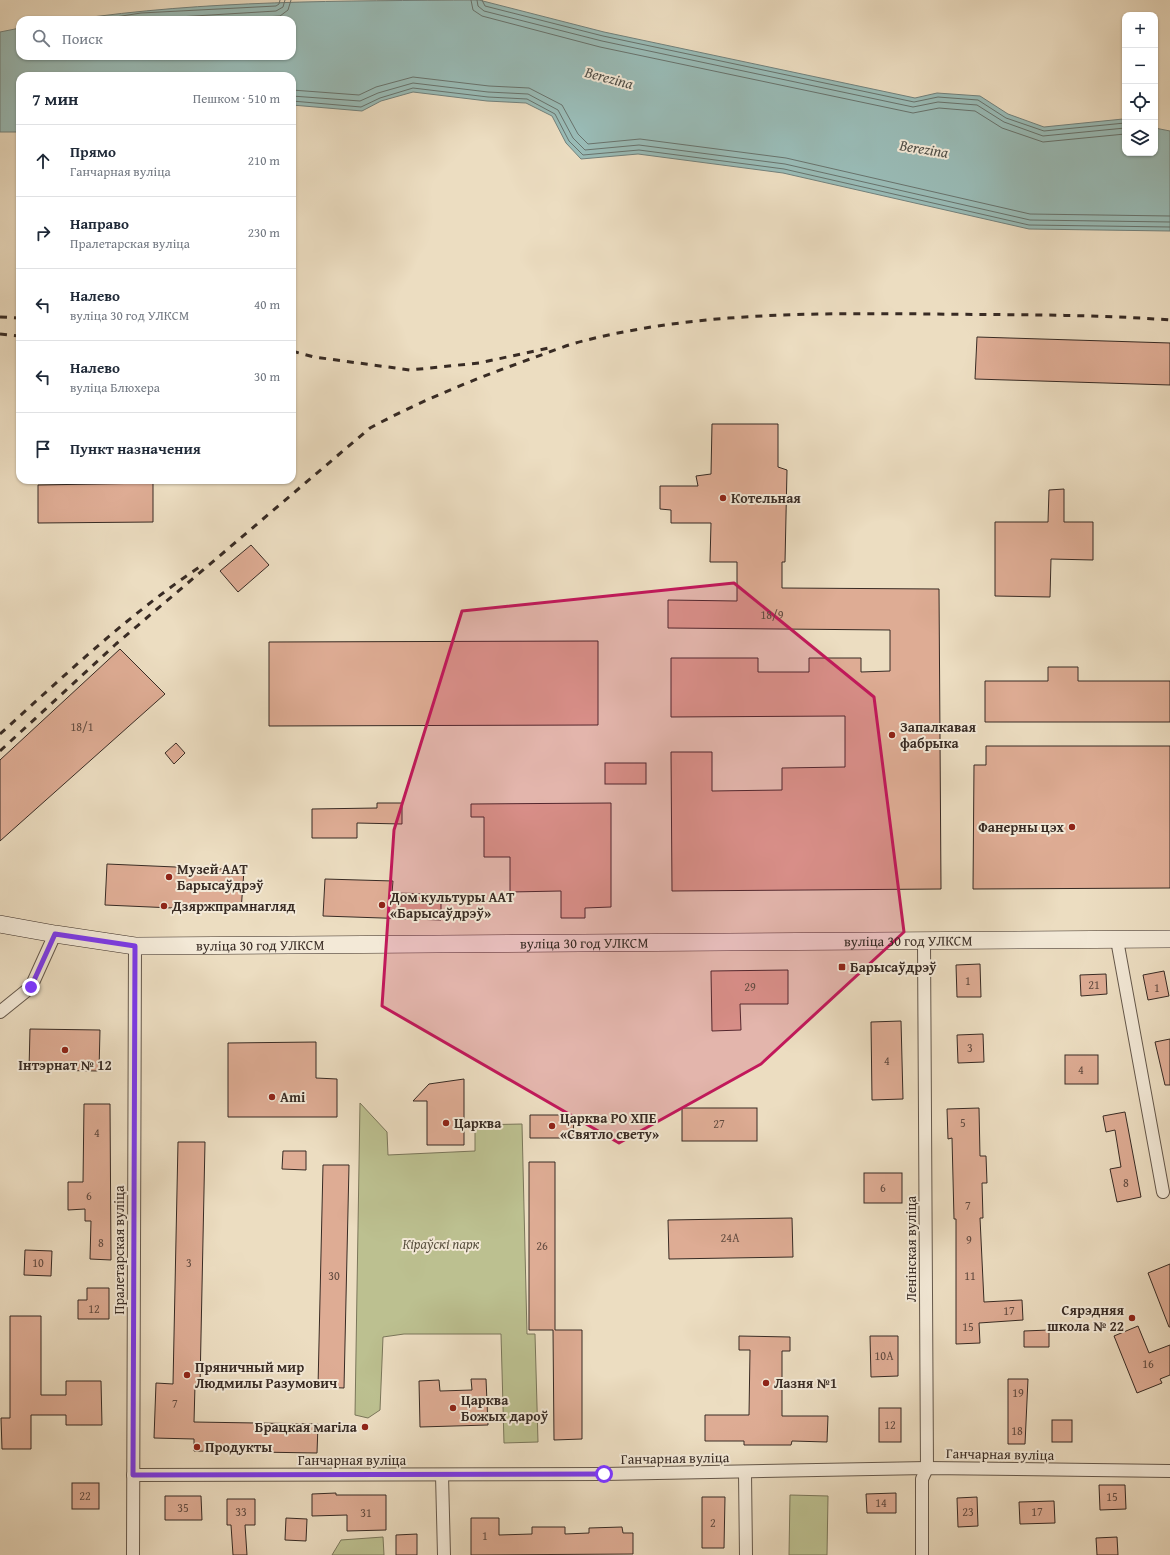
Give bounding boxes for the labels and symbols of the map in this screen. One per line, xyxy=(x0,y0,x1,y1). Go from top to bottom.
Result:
water label: Berezina xyxy=(582,61,636,94)
water label: Berezina xyxy=(897,134,950,163)
place label: Котельная xyxy=(731,488,801,508)
marker: Котельная xyxy=(718,493,728,503)
house number: 18/9 xyxy=(761,606,784,623)
place label: Запалкавая фабрыка xyxy=(900,717,976,753)
house number: 18/1 xyxy=(71,718,94,735)
marker: Запалкавая фабрыка xyxy=(887,730,897,740)
place label: Фанерны цэх xyxy=(978,817,1065,837)
marker: Фанерны цэх xyxy=(1067,822,1077,832)
place label: Музей ААТ Барысаўдрэў xyxy=(177,859,264,895)
marker: Музей ААТ Барысаўдрэў xyxy=(164,872,174,882)
place label: Дом культуры ААТ «Барысаўдрэў» xyxy=(389,887,515,923)
place label: Дзяржпрамнагляд xyxy=(171,896,296,916)
marker: Дом культуры ААТ «Барысаўдрэў» xyxy=(377,900,387,910)
marker: Дзяржпрамнагляд xyxy=(159,901,169,911)
street label: вуліца 30 год УЛКСМ xyxy=(844,930,972,951)
street label: вуліца 30 год УЛКСМ xyxy=(520,933,648,953)
street label: вуліца 30 год УЛКСМ xyxy=(196,935,324,956)
place label: Барысаўдрэў xyxy=(850,957,937,977)
marker: Барысаўдрэў xyxy=(837,962,847,972)
house number: 1 xyxy=(965,972,971,989)
house number: 21 xyxy=(1088,976,1100,993)
route end xyxy=(22,978,40,996)
house number: 29 xyxy=(744,978,756,995)
house number: 1 xyxy=(1154,979,1160,996)
house number: 3 xyxy=(967,1039,973,1056)
marker: Інтэрнат № 12 xyxy=(60,1045,70,1055)
house number: 4 xyxy=(884,1052,890,1069)
place label: Інтэрнат № 12 xyxy=(18,1055,112,1075)
house number: 4 xyxy=(1078,1061,1084,1078)
place label: Ami xyxy=(280,1087,306,1107)
marker: Ami xyxy=(267,1092,277,1102)
place label: Царква РО ХПЕ «Святло свету» xyxy=(560,1108,659,1144)
place label: Царква xyxy=(454,1113,502,1133)
house number: 5 xyxy=(960,1114,966,1131)
house number: 27 xyxy=(713,1115,725,1132)
marker: Царква xyxy=(441,1118,451,1128)
marker: Царква РО ХПЕ «Святло свету» xyxy=(547,1121,557,1131)
house number: 4 xyxy=(94,1124,100,1141)
house number: 8 xyxy=(1123,1174,1129,1191)
house number: 6 xyxy=(880,1179,886,1196)
street label: Пралетарская вуліца xyxy=(109,1185,129,1315)
house number: 6 xyxy=(86,1187,92,1204)
street label: Ленінская вуліца xyxy=(901,1196,921,1302)
house number: 7 xyxy=(965,1197,971,1214)
house number: 24А xyxy=(721,1229,740,1246)
house number: 9 xyxy=(966,1231,972,1248)
house number: 8 xyxy=(98,1234,104,1251)
park label: Кіраўскі парк xyxy=(402,1234,480,1254)
house number: 26 xyxy=(536,1237,548,1254)
house number: 10 xyxy=(32,1254,44,1271)
house number: 3 xyxy=(186,1254,192,1271)
house number: 30 xyxy=(328,1267,340,1284)
house number: 11 xyxy=(964,1267,976,1284)
house number: 12 xyxy=(88,1300,100,1317)
place label: Сярэдняя школа № 22 xyxy=(1047,1300,1124,1336)
house number: 17 xyxy=(1003,1302,1015,1319)
marker: Сярэдняя школа № 22 xyxy=(1127,1313,1137,1323)
house number: 15 xyxy=(962,1318,974,1335)
house number: 10А xyxy=(875,1347,894,1364)
house number: 16 xyxy=(1142,1355,1154,1372)
place label: Пряничный мир Людмилы Разумович xyxy=(195,1357,337,1393)
marker: Пряничный мир Людмилы Разумович xyxy=(182,1370,192,1380)
place label: Лазня №1 xyxy=(774,1373,837,1393)
marker: Лазня №1 xyxy=(761,1378,771,1388)
house number: 19 xyxy=(1012,1384,1024,1401)
place label: Царква Божых дароў xyxy=(461,1390,549,1426)
house number: 7 xyxy=(172,1395,178,1412)
marker: Царква Божых дароў xyxy=(448,1403,458,1413)
house number: 12 xyxy=(884,1416,896,1433)
place label: Брацкая магіла xyxy=(255,1417,358,1437)
marker: Брацкая магіла xyxy=(360,1422,370,1432)
house number: 18 xyxy=(1011,1422,1023,1439)
place label: Продукты xyxy=(205,1437,272,1457)
marker: Продукты xyxy=(192,1442,202,1452)
street label: Ганчарная вуліца xyxy=(946,1443,1055,1465)
street label: Ганчарная вуліца xyxy=(621,1447,730,1469)
street label: Ганчарная вуліца xyxy=(298,1450,407,1470)
route start xyxy=(595,1465,613,1483)
house number: 22 xyxy=(79,1487,91,1504)
house number: 15 xyxy=(1106,1488,1118,1505)
house number: 14 xyxy=(875,1494,887,1511)
house number: 35 xyxy=(177,1499,189,1516)
house number: 33 xyxy=(235,1503,247,1520)
house number: 23 xyxy=(962,1503,974,1520)
house number: 17 xyxy=(1031,1503,1043,1520)
house number: 31 xyxy=(360,1504,372,1521)
house number: 2 xyxy=(710,1514,716,1531)
house number: 1 xyxy=(482,1527,488,1544)

